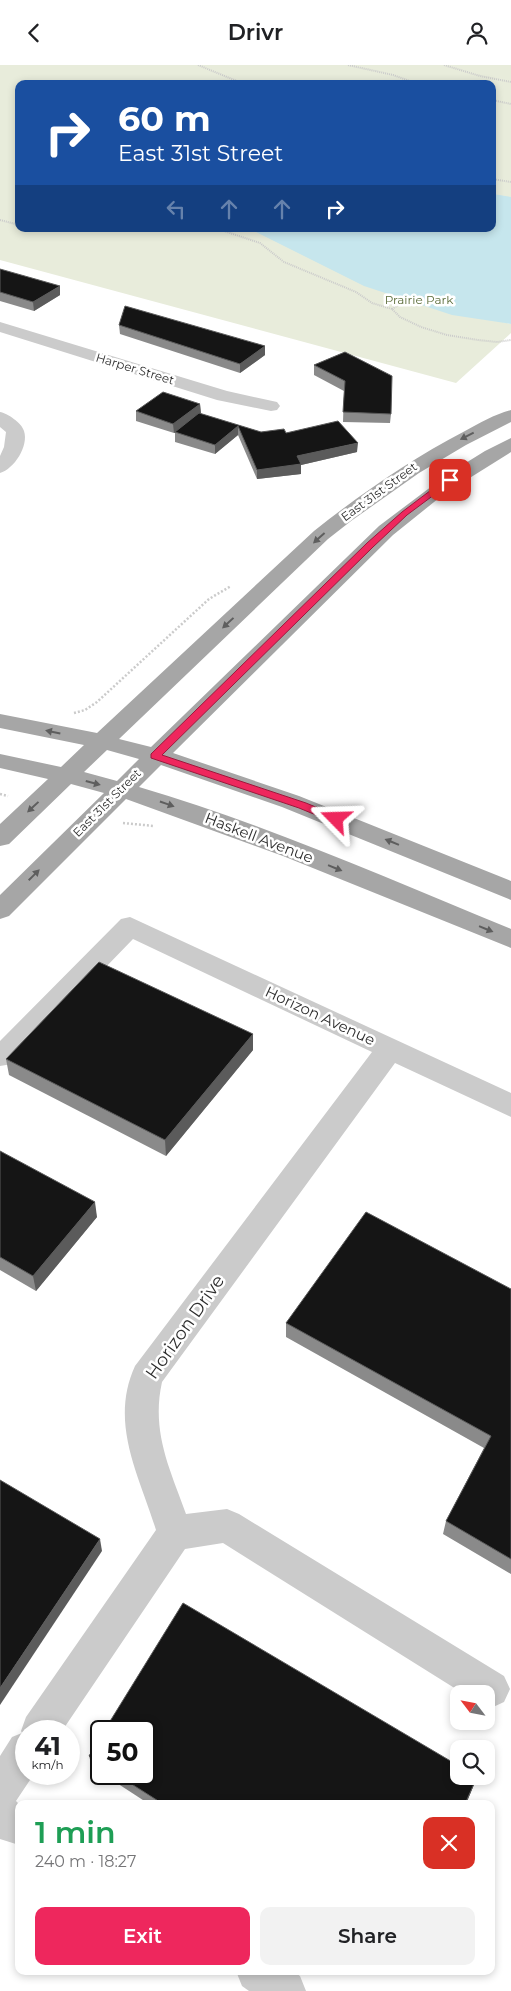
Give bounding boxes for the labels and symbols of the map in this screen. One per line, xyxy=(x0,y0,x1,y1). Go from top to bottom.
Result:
park label: Prairie Park xyxy=(385,292,454,307)
street label: Harper Street xyxy=(94,349,176,388)
one-way arrow xyxy=(460,432,474,440)
street label: East 31st Street xyxy=(338,459,420,524)
pin xyxy=(429,459,471,501)
one-way arrow xyxy=(314,532,326,544)
one-way arrow xyxy=(222,617,234,629)
one-way arrow xyxy=(46,728,61,736)
street label: East 31st Street xyxy=(69,765,144,840)
one-way arrow xyxy=(86,779,101,787)
position arrow xyxy=(309,792,361,844)
one-way arrow xyxy=(28,800,40,812)
one-way arrow xyxy=(160,801,175,809)
street label: Haskell Avenue xyxy=(202,808,316,867)
one-way arrow xyxy=(384,838,399,846)
one-way arrow xyxy=(328,864,342,872)
one-way arrow xyxy=(28,869,40,881)
one-way arrow xyxy=(479,925,493,933)
street label: Horizon Avenue xyxy=(262,982,378,1049)
street label: Horizon Drive xyxy=(141,1271,229,1383)
north arrow xyxy=(450,1685,495,1730)
speed limit sign: 50 xyxy=(90,1720,155,1785)

